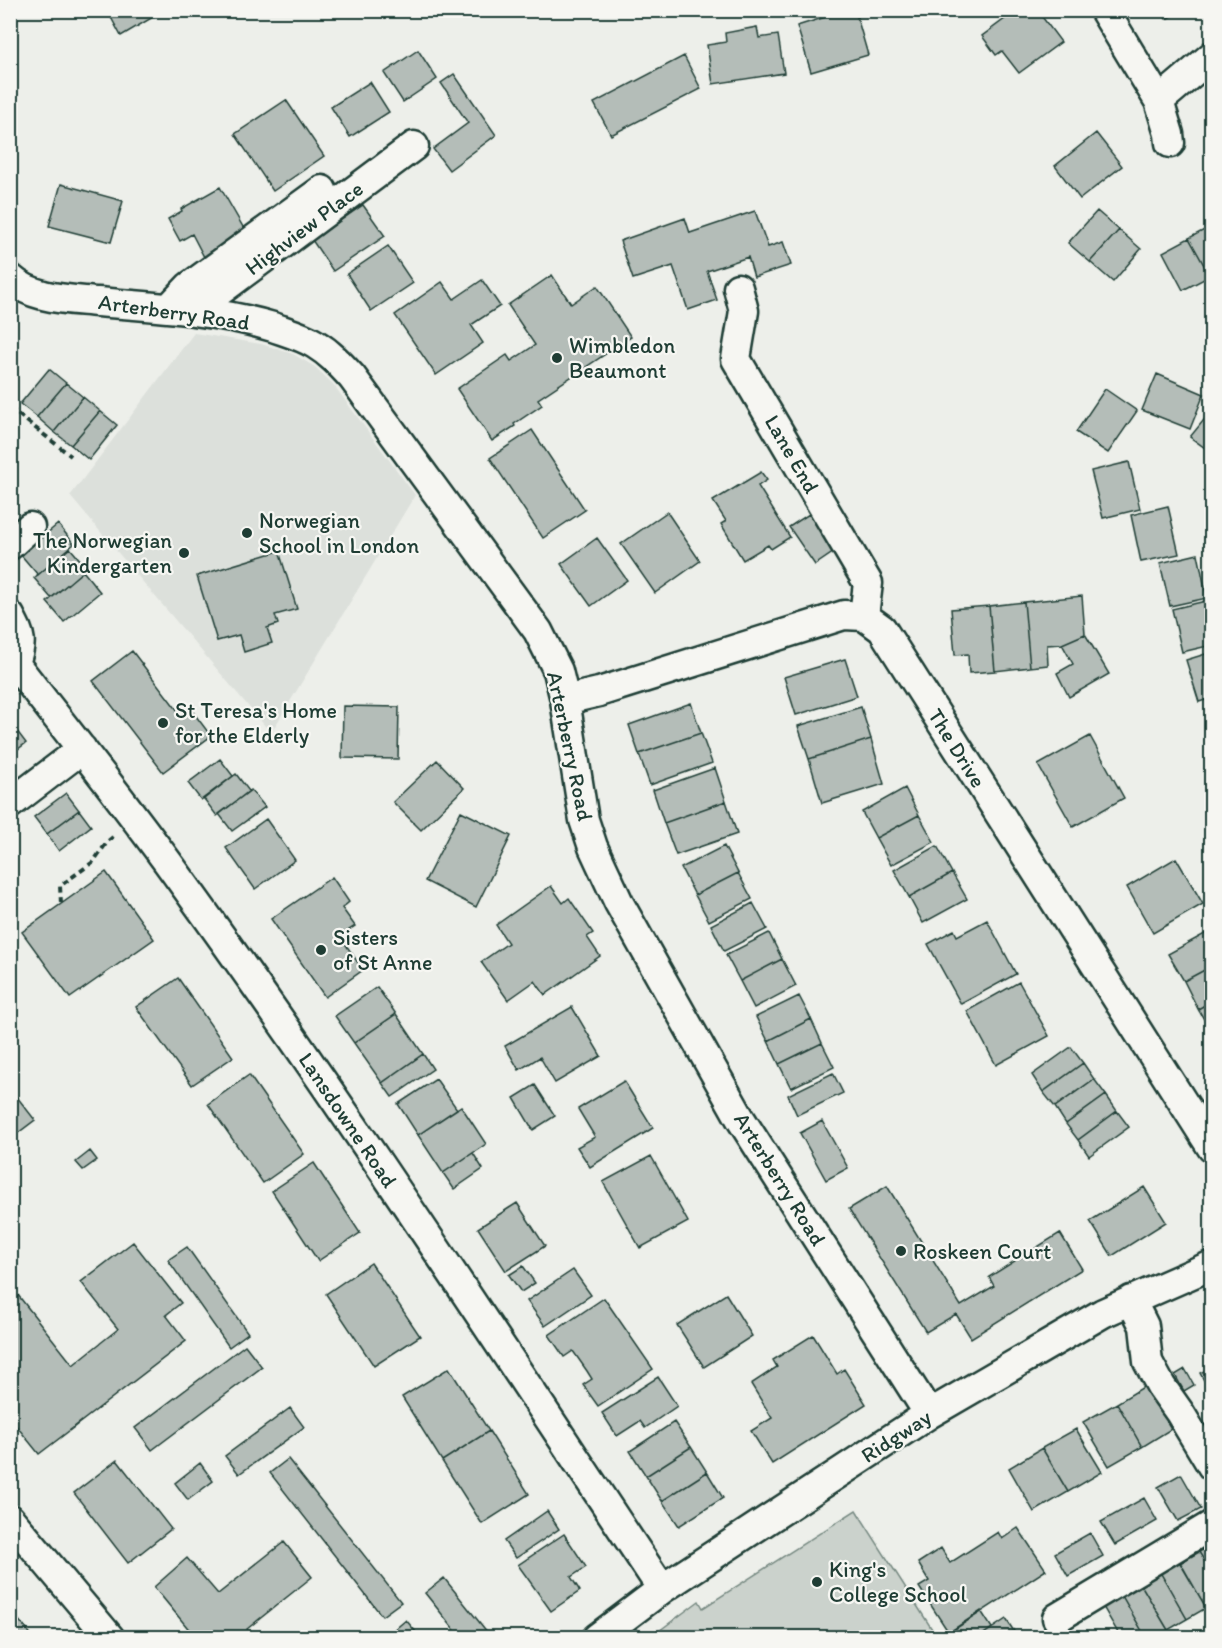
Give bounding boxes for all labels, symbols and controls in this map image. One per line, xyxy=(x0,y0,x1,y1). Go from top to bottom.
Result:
street label: Highview Place xyxy=(240,175,368,281)
street label: Arterberry Road xyxy=(97,288,251,336)
place label: Wimbledon Beaumont xyxy=(569,332,675,384)
marker: Wimbledon Beaumont xyxy=(550,351,564,365)
street label: Lane End xyxy=(759,410,825,498)
place label: Norwegian School in London xyxy=(259,507,420,559)
marker: Norwegian School in London xyxy=(240,526,254,540)
place label: The Norwegian Kindergarten xyxy=(33,527,173,579)
marker: The Norwegian Kindergarten xyxy=(177,546,191,560)
street label: Arterberry Road xyxy=(541,669,599,823)
place label: St Teresa's Home for the Elderly xyxy=(175,697,337,749)
street label: The Drive xyxy=(922,703,992,793)
marker: St Teresa's Home for the Elderly xyxy=(156,716,170,730)
place label: Sisters of St Anne xyxy=(333,924,432,976)
marker: Sisters of St Anne xyxy=(314,943,328,957)
street label: Lansdowne Road xyxy=(293,1047,403,1193)
street label: Arterberry Road xyxy=(728,1107,832,1251)
place label: Roskeen Court xyxy=(913,1238,1051,1265)
marker: Roskeen Court xyxy=(894,1244,908,1258)
street label: Ridgway xyxy=(856,1403,937,1469)
place label: King's College School xyxy=(829,1556,967,1608)
marker: King's College School xyxy=(810,1575,824,1589)

